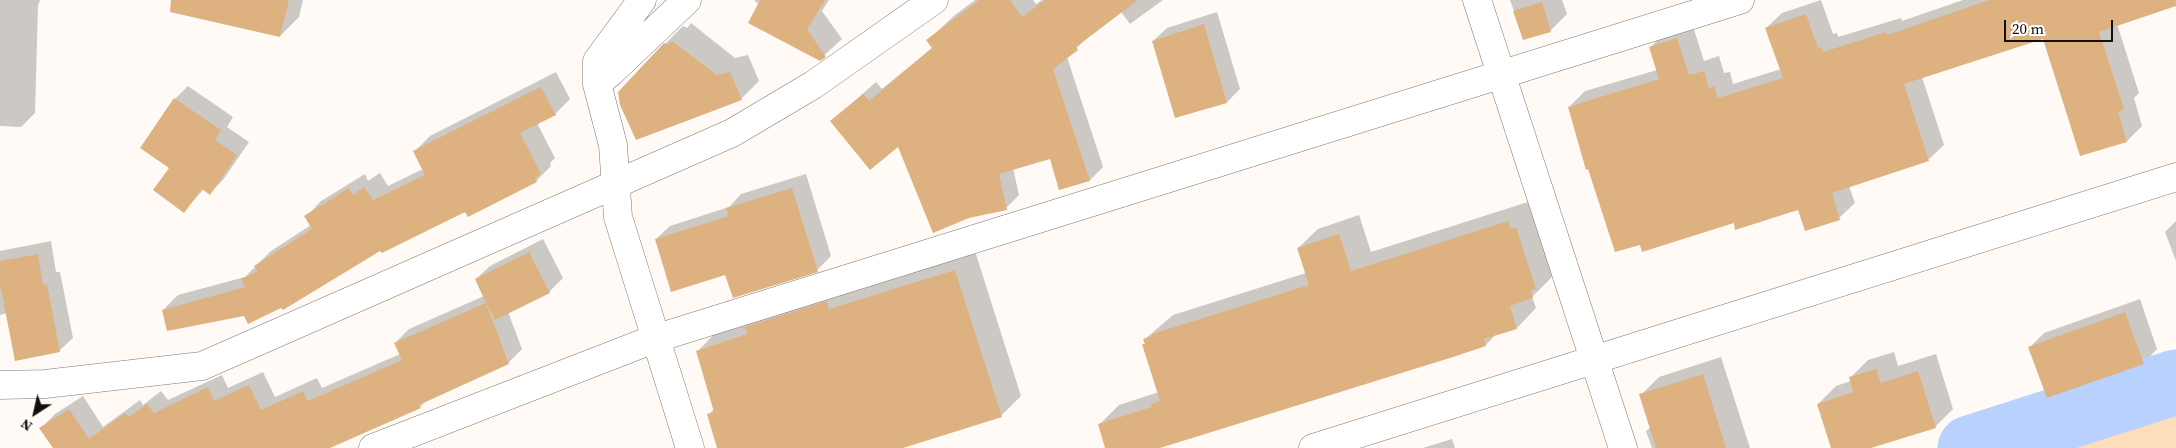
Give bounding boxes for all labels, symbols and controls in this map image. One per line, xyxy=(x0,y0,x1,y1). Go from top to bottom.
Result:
scale bar xyxy=(2006,10,2115,42)
text: 20 m xyxy=(2012,18,2044,39)
north arrow xyxy=(10,388,60,438)
text: N xyxy=(16,414,36,436)

